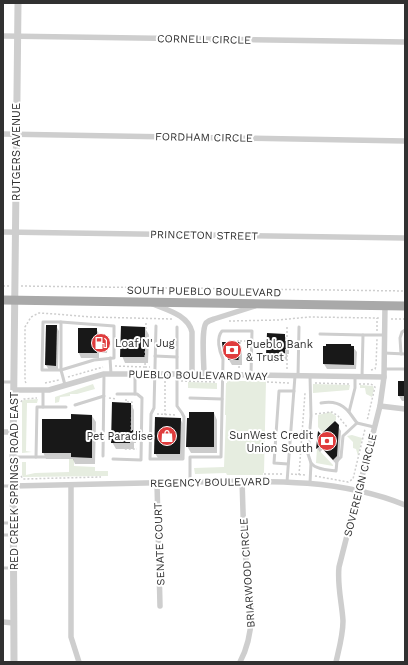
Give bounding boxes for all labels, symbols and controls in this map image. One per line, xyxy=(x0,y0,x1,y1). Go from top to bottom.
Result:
street label: CORNELL CIRCLE xyxy=(157,32,251,47)
street label: RUTGERS AVENUE xyxy=(10,103,23,201)
street label: FORDHAM CIRCLE xyxy=(155,130,253,145)
street label: PRINCETON STREET xyxy=(150,228,258,243)
street label: SOUTH PUEBLO BOULEVARD xyxy=(127,284,281,299)
fuel station icon: Loaf N' Jug xyxy=(90,332,112,354)
place label: Loaf N' Jug xyxy=(115,337,175,350)
place label: Pueblo Bank & Trust xyxy=(246,338,313,364)
bank icon: Pueblo Bank & Trust xyxy=(221,339,243,361)
street label: PUEBLO BOULEVARD WAY xyxy=(128,368,268,383)
street label: RED CREEK SPRINGS ROAD EAST xyxy=(8,391,21,570)
shop icon: Pet Paradise xyxy=(156,425,178,447)
place label: SunWest Credit Union South xyxy=(229,429,313,455)
place label: Pet Paradise xyxy=(86,430,153,443)
bank icon: SunWest Credit Union South xyxy=(316,430,338,452)
street label: SOVEREIGN CIRCLE xyxy=(341,432,380,538)
street label: REGENCY BOULEVARD xyxy=(150,475,270,490)
street label: SENATE COURT xyxy=(152,502,167,586)
street label: BRIARWOOD CIRCLE xyxy=(237,518,258,628)

